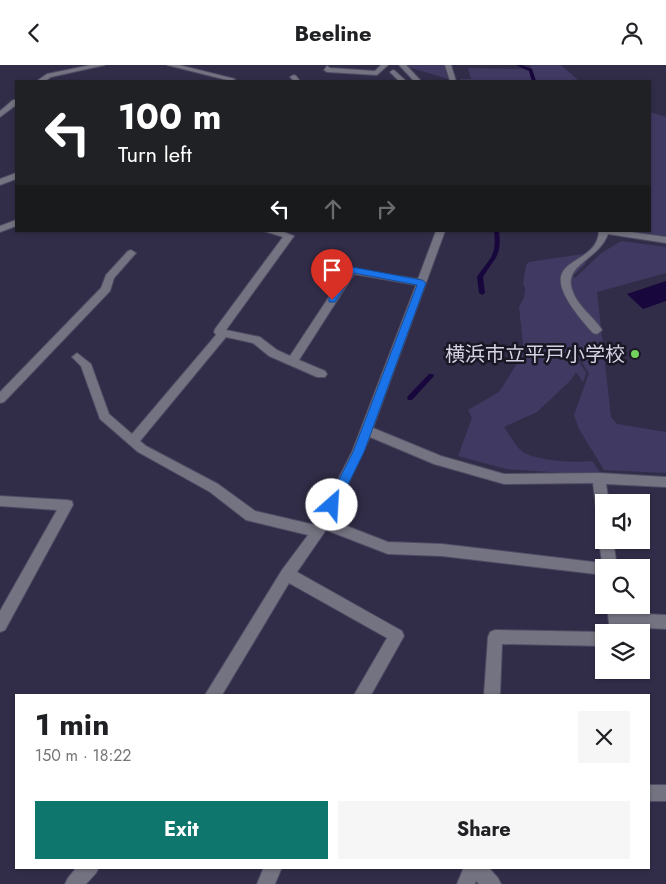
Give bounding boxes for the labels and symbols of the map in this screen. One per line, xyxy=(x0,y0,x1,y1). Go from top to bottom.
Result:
pin xyxy=(311,249,353,300)
place label: 横浜市立平戸小学校 xyxy=(445,340,625,369)
marker: 横浜市立平戸小学校 xyxy=(629,348,641,360)
position arrow xyxy=(305,478,357,530)

